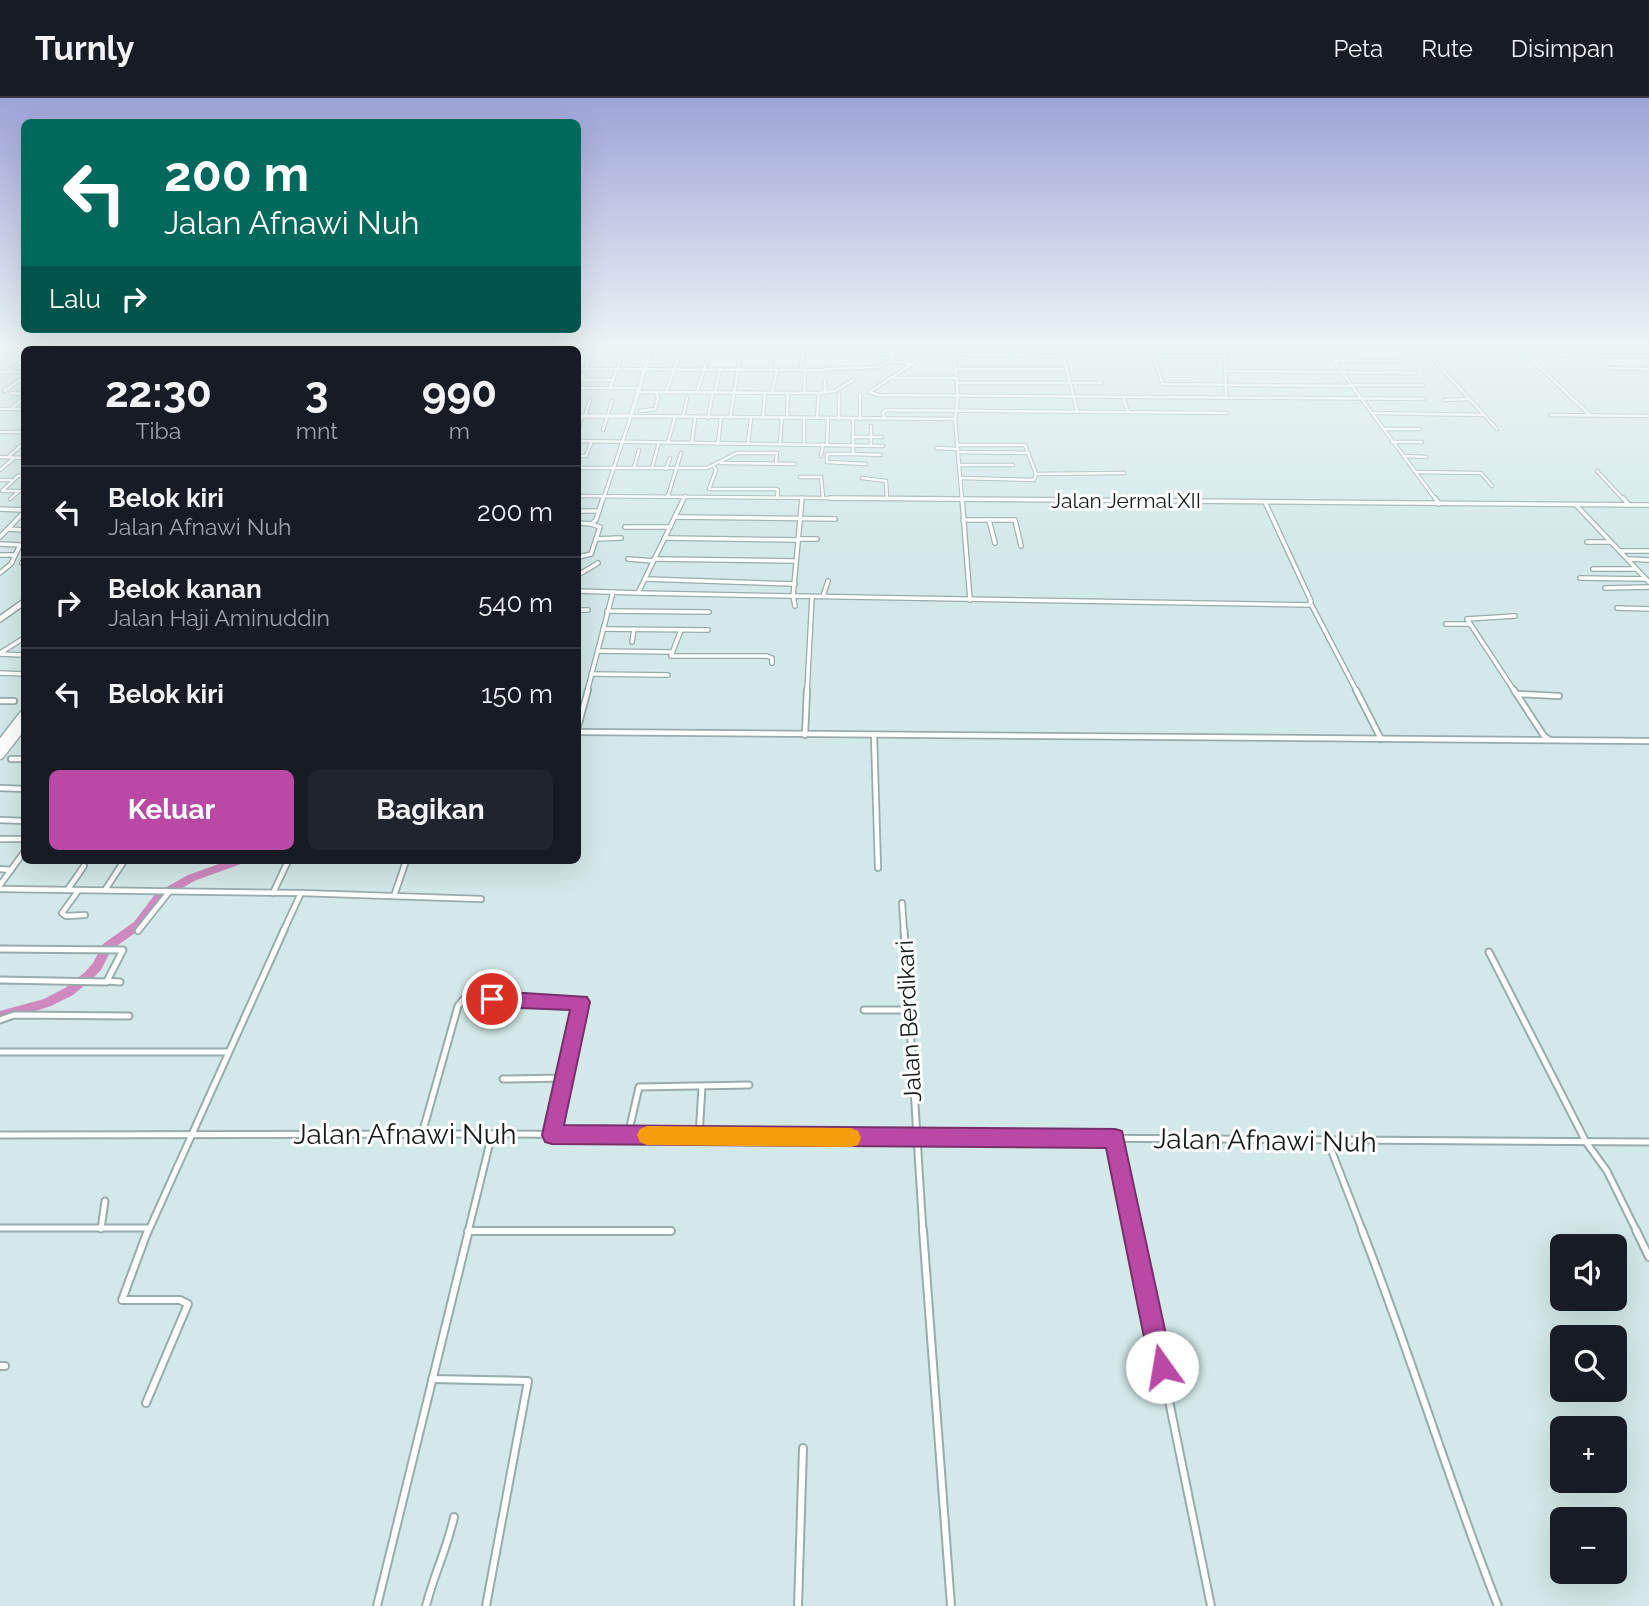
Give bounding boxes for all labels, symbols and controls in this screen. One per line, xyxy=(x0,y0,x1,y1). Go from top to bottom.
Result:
text: Turnly xyxy=(35,29,134,68)
text: Peta xyxy=(1333,34,1383,63)
text: Rute xyxy=(1421,34,1473,63)
text: Disimpan xyxy=(1511,34,1614,63)
text: 200 m xyxy=(164,145,309,202)
icon: left xyxy=(49,147,140,238)
text: Jalan Afnawi Nuh xyxy=(164,204,419,241)
icon: right xyxy=(115,280,153,318)
text: Lalu xyxy=(49,284,101,314)
text: 22:30 xyxy=(105,368,212,417)
text: 3 xyxy=(305,368,329,417)
text: 990 xyxy=(422,368,497,417)
text: Tiba xyxy=(135,417,181,444)
text: mnt xyxy=(296,417,338,444)
text: m xyxy=(449,417,470,444)
text: Belok kiri xyxy=(108,483,224,513)
street label: Jalan Jermal XII xyxy=(1051,488,1201,513)
icon: left xyxy=(49,493,87,531)
text: 200 m xyxy=(477,497,553,527)
text: Jalan Afnawi Nuh xyxy=(108,513,292,540)
text: Belok kanan xyxy=(108,574,262,604)
icon: right xyxy=(49,584,87,622)
text: 540 m xyxy=(478,588,553,618)
text: Jalan Haji Aminuddin xyxy=(108,604,330,631)
icon: left xyxy=(49,675,87,713)
text: Belok kiri xyxy=(108,679,224,709)
text: 150 m xyxy=(481,679,553,709)
button: Keluar xyxy=(49,770,294,850)
button: Bagikan xyxy=(308,770,553,850)
street label: Jalan Berdikari xyxy=(890,939,927,1103)
pin xyxy=(462,969,522,1029)
icon: arrive xyxy=(473,980,511,1018)
street label: Jalan Afnawi Nuh xyxy=(293,1118,517,1151)
street label: Jalan Afnawi Nuh xyxy=(1153,1122,1377,1159)
map controls xyxy=(1550,1234,1627,1584)
button: sound xyxy=(1550,1234,1627,1311)
button: search xyxy=(1550,1325,1627,1402)
position arrow xyxy=(1125,1330,1199,1404)
button: + xyxy=(1550,1416,1627,1493)
button: − xyxy=(1550,1507,1627,1584)

